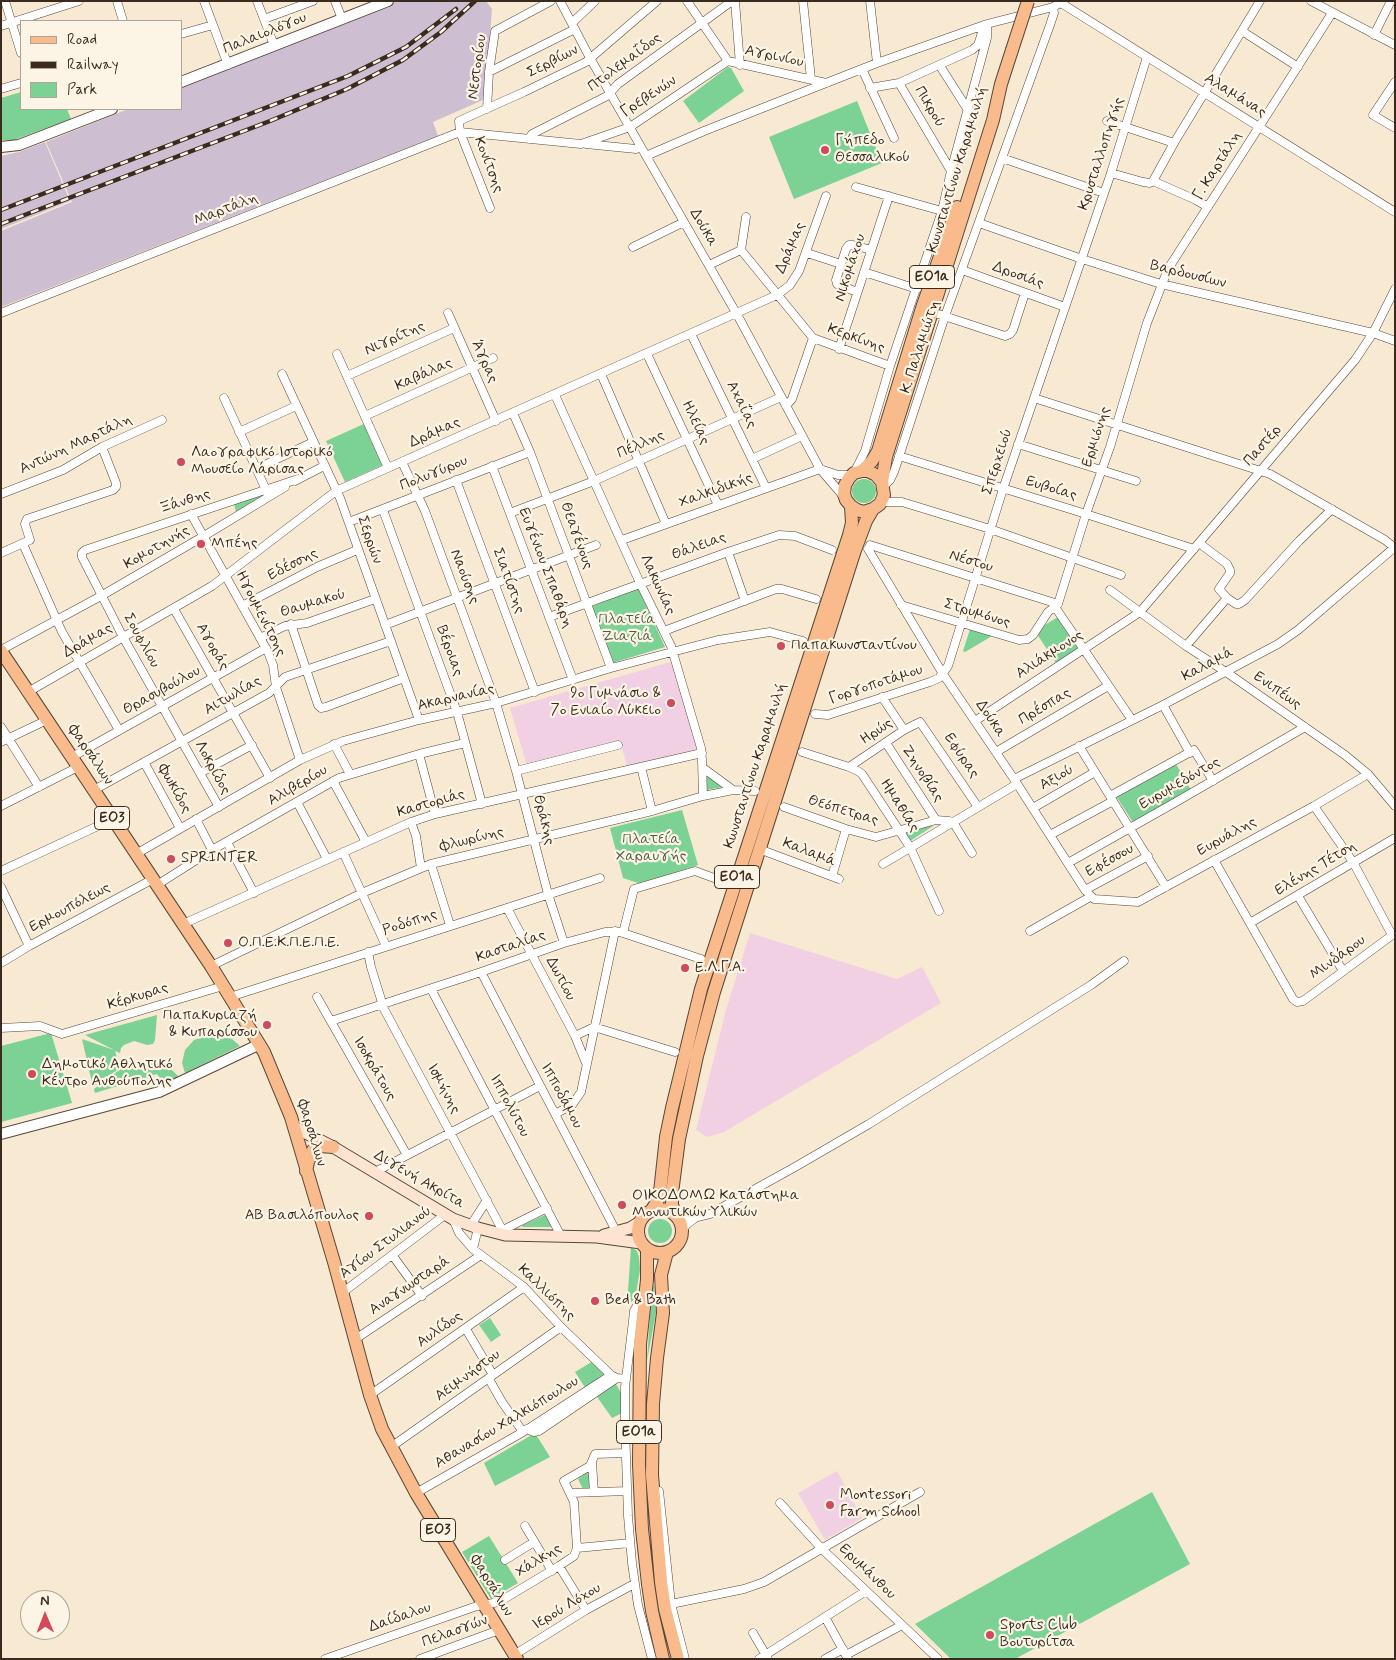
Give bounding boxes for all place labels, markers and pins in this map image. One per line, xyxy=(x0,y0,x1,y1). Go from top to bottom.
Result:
place label: Γήπεδο Θεσσαλικού xyxy=(835,132,910,167)
marker: Γήπεδο Θεσσαλικού xyxy=(819,144,831,156)
place label: Λαογραφικό Ιστορικό Μουσείο Λάρισας xyxy=(191,444,333,479)
marker: Λαογραφικό Ιστορικό Μουσείο Λάρισας xyxy=(175,456,187,468)
place label: Μπέης xyxy=(211,535,258,553)
marker: Μπέης xyxy=(195,538,207,550)
place label: Παπακωνσταντίνου xyxy=(791,637,917,655)
marker: Παπακωνσταντίνου xyxy=(775,640,787,652)
place label: 9ο Γυμνάσιο & 7ο Ενιαίο Λύκειο xyxy=(551,685,661,720)
marker: 9ο Γυμνάσιο & 7ο Ενιαίο Λύκειο xyxy=(665,697,677,709)
place label: SPRINTER xyxy=(181,850,258,868)
marker: SPRINTER xyxy=(165,853,177,865)
place label: Ο.Π.Ε.Κ.Π.Ε.Π.Ε. xyxy=(238,934,339,952)
marker: Ο.Π.Ε.Κ.Π.Ε.Π.Ε. xyxy=(222,937,234,949)
place label: Ε.Λ.Γ.Α. xyxy=(695,959,745,977)
marker: Ε.Λ.Γ.Α. xyxy=(679,962,691,974)
place label: Παπακυριαζή & Κυπαρίσσου xyxy=(163,1007,257,1042)
marker: Παπακυριαζή & Κυπαρίσσου xyxy=(261,1019,273,1031)
place label: Δημοτικό Αθλητικό Κέντρο Ανθούπολης xyxy=(42,1056,173,1091)
marker: Δημοτικό Αθλητικό Κέντρο Ανθούπολης xyxy=(26,1068,38,1080)
place label: ΟΙΚΟΔΟΜΩ Κατάστημα Μονωτικών Υλικών xyxy=(632,1187,799,1222)
marker: ΟΙΚΟΔΟΜΩ Κατάστημα Μονωτικών Υλικών xyxy=(616,1199,628,1211)
place label: ΑΒ Βασιλόπουλος xyxy=(245,1207,359,1225)
marker: ΑΒ Βασιλόπουλος xyxy=(363,1210,375,1222)
place label: Bed & Bath xyxy=(605,1292,676,1310)
marker: Bed & Bath xyxy=(589,1295,601,1307)
place label: Montessori Farm School xyxy=(840,1487,920,1522)
marker: Montessori Farm School xyxy=(824,1499,836,1511)
place label: Sports Club Βουτυρίτσα xyxy=(1000,1617,1077,1652)
marker: Sports Club Βουτυρίτσα xyxy=(984,1629,996,1641)

